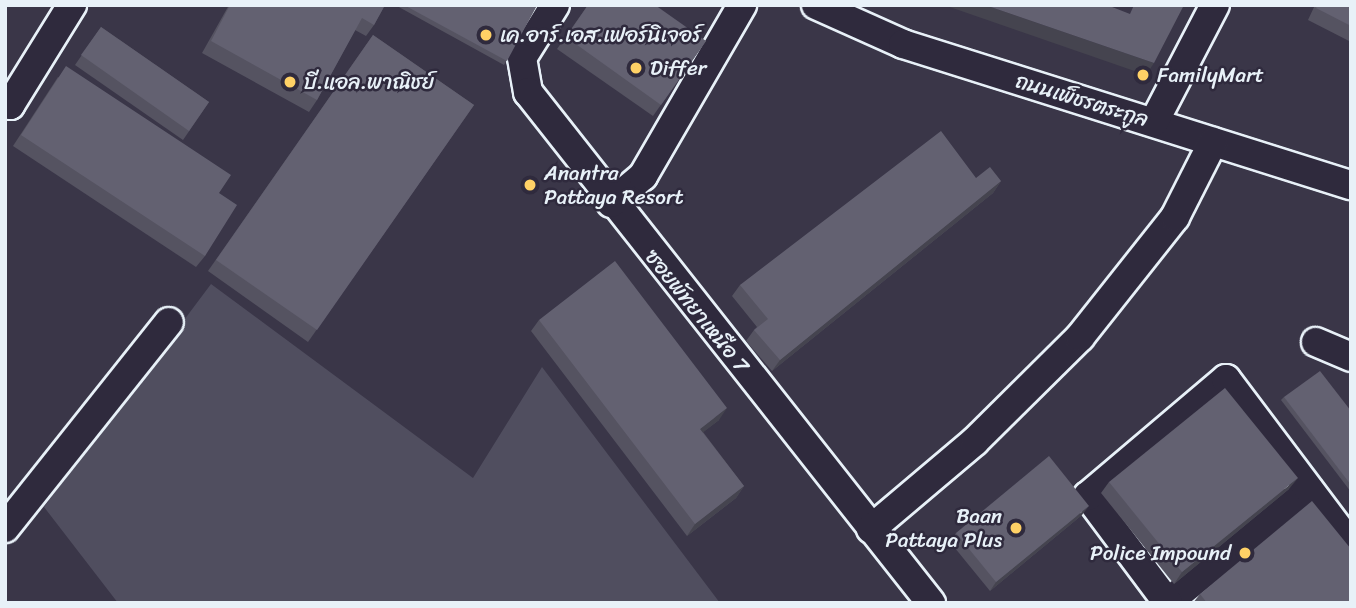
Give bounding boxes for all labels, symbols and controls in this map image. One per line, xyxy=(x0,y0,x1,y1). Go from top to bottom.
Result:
place label: เค.อาร์.เอส.เฟอร์นิเจอร์ xyxy=(500,22,701,48)
marker: เค.อาร์.เอส.เฟอร์นิเจอร์ xyxy=(478,27,494,43)
place label: Differ xyxy=(650,55,706,81)
marker: Differ xyxy=(628,60,644,76)
place label: FamilyMart xyxy=(1157,62,1264,88)
marker: FamilyMart xyxy=(1135,67,1151,83)
street label: ถนนเพ็ชรตระกูล xyxy=(1013,68,1151,132)
place label: บี.แอล.พาณิชย์ xyxy=(304,69,434,95)
marker: บี.แอล.พาณิชย์ xyxy=(282,74,298,90)
place label: Anantra Pattaya Resort xyxy=(544,160,683,210)
marker: Anantra Pattaya Resort xyxy=(522,177,538,193)
street label: ซอยพัทยาเหนือ 7 xyxy=(640,244,754,378)
place label: Baan Pattaya Plus xyxy=(884,503,1002,553)
marker: Baan Pattaya Plus xyxy=(1008,520,1024,536)
place label: Police Impound xyxy=(1090,540,1231,566)
marker: Police Impound xyxy=(1237,545,1253,561)

